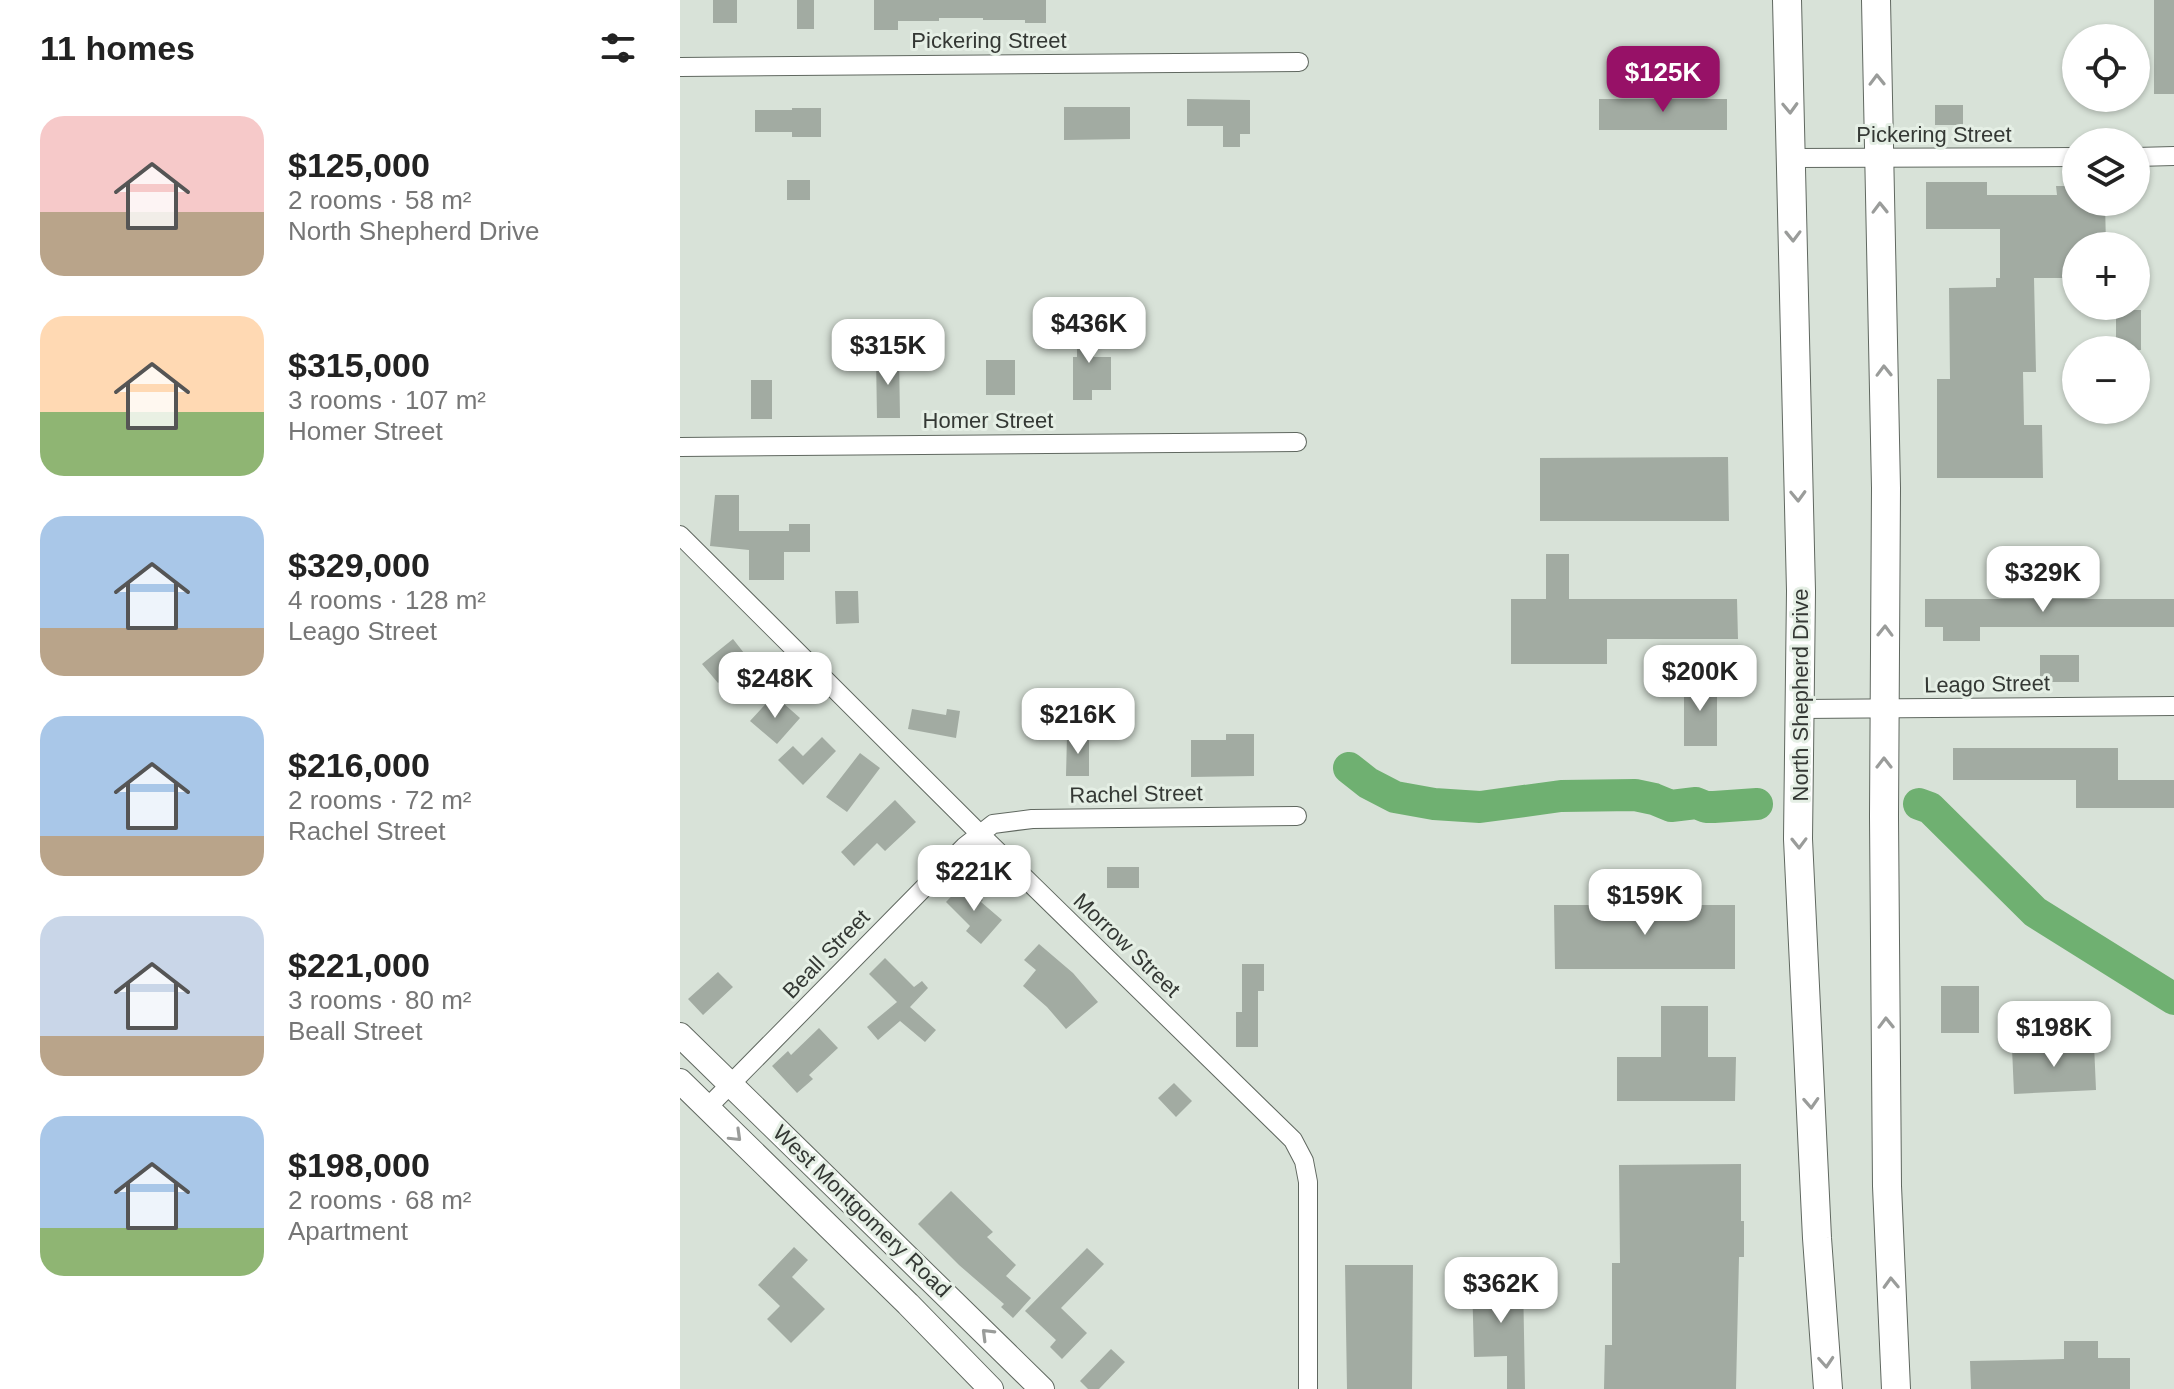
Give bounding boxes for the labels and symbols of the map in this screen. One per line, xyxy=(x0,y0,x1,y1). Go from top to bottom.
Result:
street label: Pickering Street xyxy=(911,28,1067,53)
pin: $125K xyxy=(1607,46,1719,114)
one-way arrow xyxy=(1869,73,1886,86)
one-way arrow xyxy=(1782,102,1799,115)
street label: Pickering Street xyxy=(1856,122,2012,147)
one-way arrow xyxy=(1871,201,1888,214)
one-way arrow xyxy=(1784,230,1802,243)
pin: $436K xyxy=(1033,297,1145,365)
pin: $315K xyxy=(832,319,944,387)
one-way arrow xyxy=(1875,364,1892,377)
street label: Homer Street xyxy=(923,408,1053,433)
one-way arrow xyxy=(1790,490,1807,503)
pin: $329K xyxy=(1987,546,2099,614)
street label: North Shepherd Drive xyxy=(1788,589,1813,801)
one-way arrow xyxy=(1876,624,1894,637)
pin: $200K xyxy=(1644,645,1756,713)
pin: $248K xyxy=(719,652,831,720)
street label: Leago Street xyxy=(1924,670,2050,698)
pin: $216K xyxy=(1022,688,1134,756)
one-way arrow xyxy=(1875,756,1893,769)
street label: Rachel Street xyxy=(1069,780,1203,808)
one-way arrow xyxy=(1790,837,1807,850)
pin: $221K xyxy=(918,845,1030,913)
pin: $159K xyxy=(1589,869,1701,937)
street label: Morrow Street xyxy=(1069,888,1185,1002)
street label: Beall Street xyxy=(778,904,874,1004)
pin: $198K xyxy=(1998,1001,2110,1069)
one-way arrow xyxy=(1877,1016,1895,1029)
one-way arrow xyxy=(1802,1097,1819,1110)
street label: West Montgomery Road xyxy=(768,1120,956,1302)
one-way arrow xyxy=(726,1127,741,1141)
pin: $362K xyxy=(1445,1257,1557,1325)
one-way arrow xyxy=(1883,1276,1900,1289)
one-way arrow xyxy=(982,1329,996,1343)
one-way arrow xyxy=(1817,1356,1834,1369)

